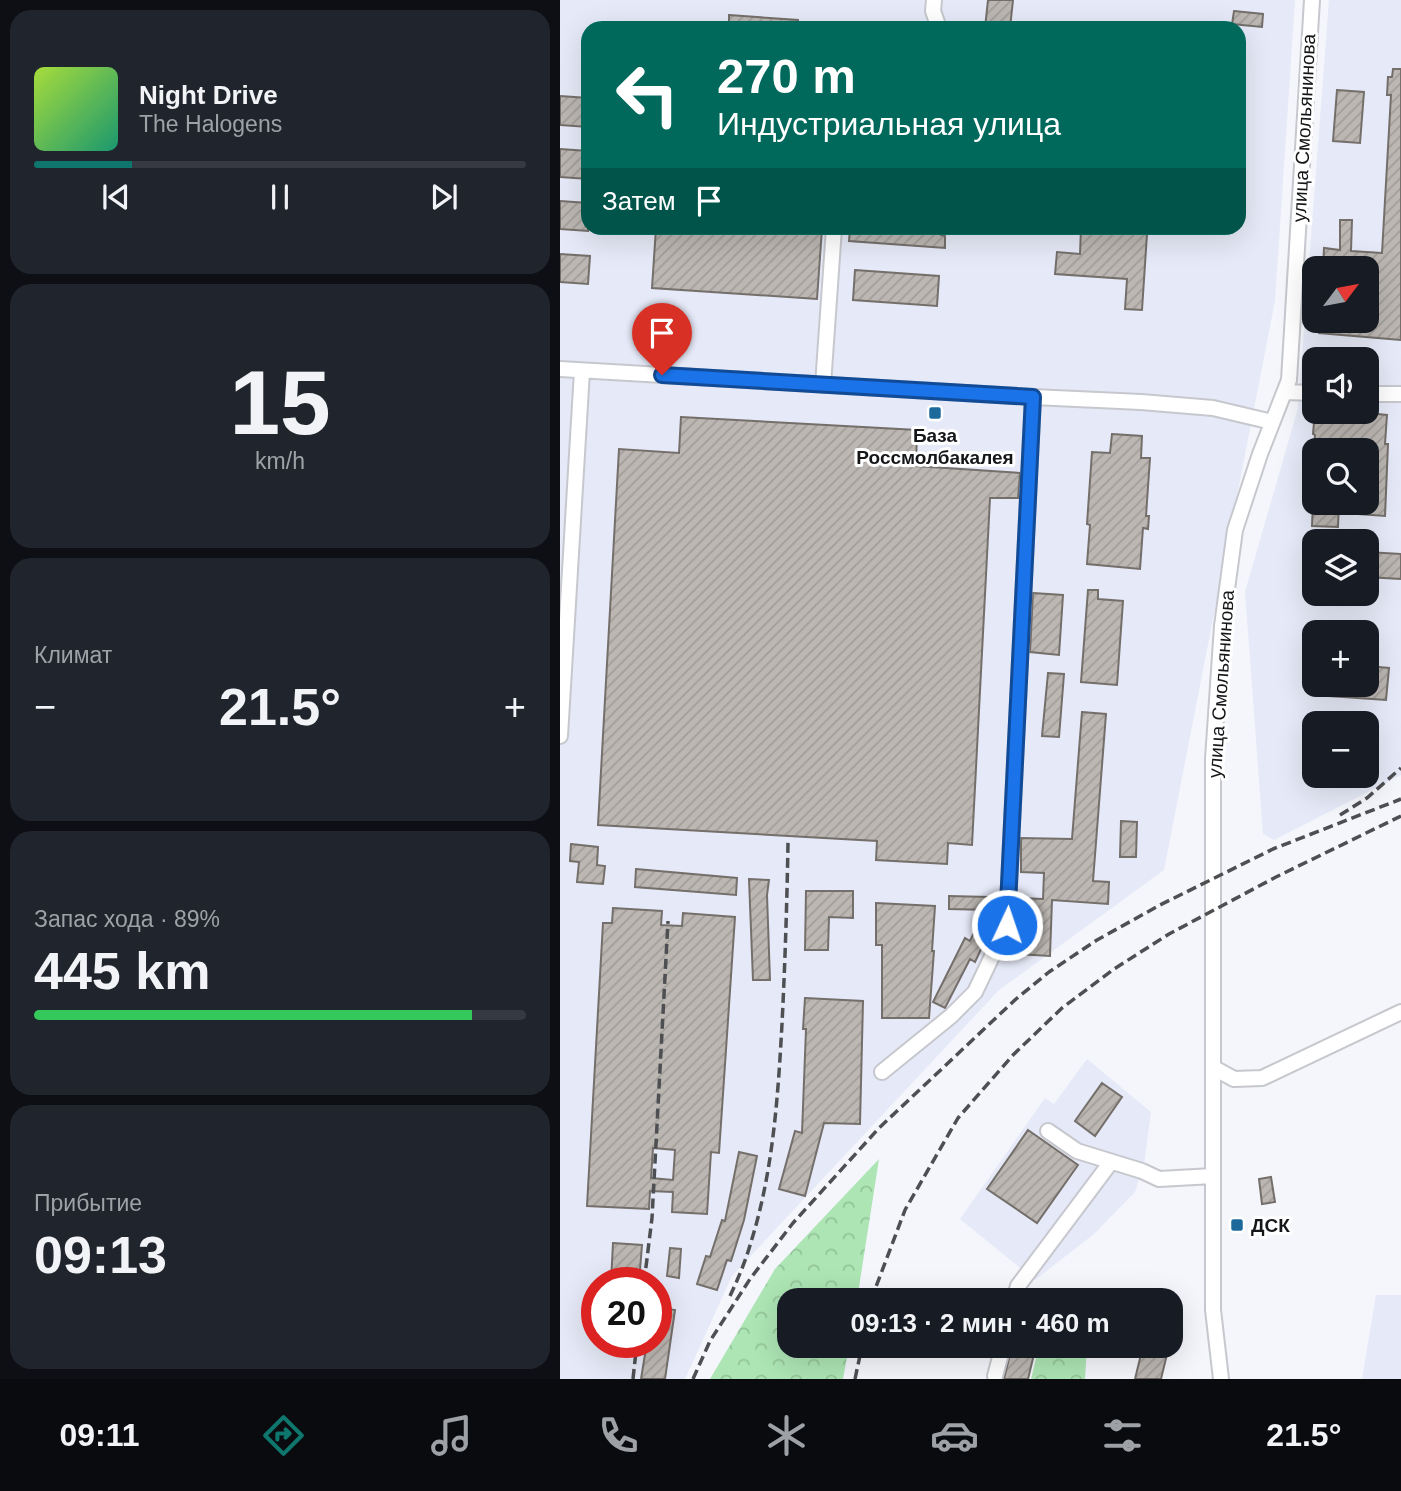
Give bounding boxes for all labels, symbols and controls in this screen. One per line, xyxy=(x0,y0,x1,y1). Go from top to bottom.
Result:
street label: улица Смольянинова xyxy=(1289,33,1319,223)
icon: left xyxy=(602,49,693,140)
text: 270 m xyxy=(717,49,856,103)
text: Night Drive xyxy=(139,80,278,110)
text: Индустриальная улица xyxy=(717,106,1061,142)
text: The Halogens xyxy=(139,111,282,137)
icon: previous xyxy=(97,178,135,216)
icon: pause xyxy=(261,178,299,216)
icon: next xyxy=(425,178,463,216)
icon: arrive xyxy=(690,182,728,220)
text: Затем xyxy=(602,186,676,216)
north arrow xyxy=(1302,256,1379,332)
map controls xyxy=(1302,256,1379,788)
pin xyxy=(632,303,692,375)
icon: arrive xyxy=(643,314,681,352)
button: sound xyxy=(1302,347,1379,424)
text: 15 xyxy=(229,352,331,453)
marker: База Россмолбакалея xyxy=(927,405,943,421)
place label: База Россмолбакалея xyxy=(856,425,1014,468)
button: search xyxy=(1302,438,1379,515)
text: km/h xyxy=(255,448,305,474)
button: layers xyxy=(1302,529,1379,606)
street label: улица Смольянинова xyxy=(1204,589,1238,779)
button: + xyxy=(1302,620,1379,697)
text: Климат xyxy=(34,642,112,668)
text: 21.5° xyxy=(219,678,341,736)
text: − xyxy=(34,686,56,728)
text: + xyxy=(504,686,526,728)
button: − xyxy=(1302,711,1379,788)
position arrow xyxy=(970,888,1044,962)
text: Запас хода · 89% xyxy=(34,906,220,932)
text: 445 km xyxy=(34,942,210,1000)
text: Прибытие xyxy=(34,1190,142,1216)
place label: ДСК xyxy=(1251,1215,1290,1236)
marker: ДСК xyxy=(1229,1217,1245,1233)
text: 09:13 xyxy=(34,1226,167,1284)
speed limit sign: 20 xyxy=(581,1267,672,1358)
text: 09:13 · 2 мин · 460 m xyxy=(850,1308,1110,1338)
icon: directions xyxy=(259,1411,308,1460)
icon: music xyxy=(427,1411,476,1460)
icon: phone xyxy=(594,1411,643,1460)
icon: climate xyxy=(762,1411,811,1460)
icon: car xyxy=(930,1411,979,1460)
icon: filters xyxy=(1098,1411,1147,1460)
text: 09:11 xyxy=(59,1417,140,1453)
text: 21.5° xyxy=(1266,1417,1341,1453)

